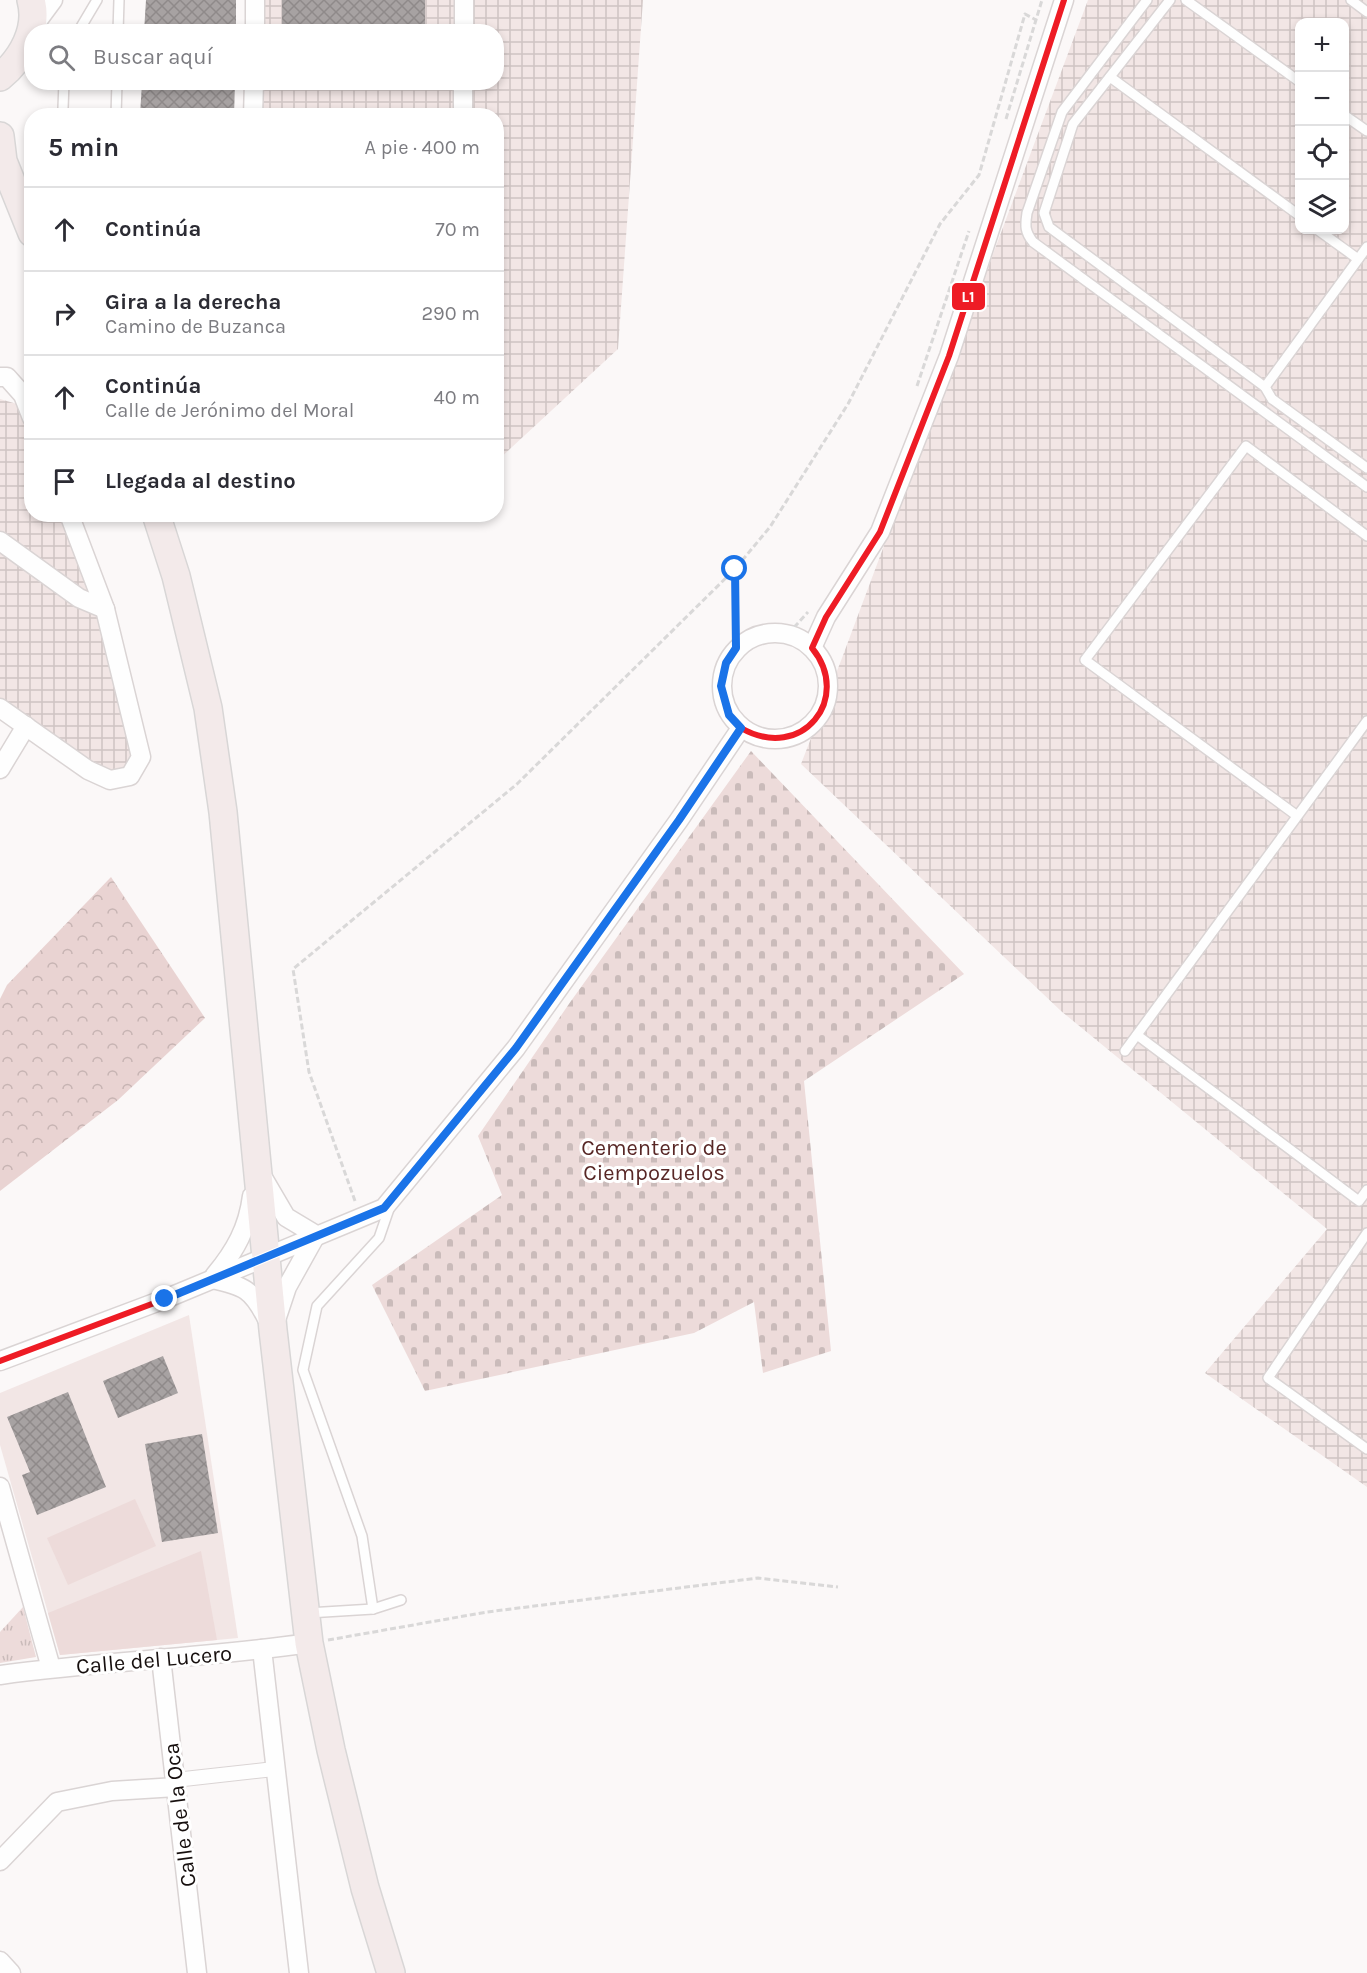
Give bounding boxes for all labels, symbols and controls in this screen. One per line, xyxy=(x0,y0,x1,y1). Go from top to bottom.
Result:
map controls xyxy=(1295,18,1349,234)
button: + xyxy=(1295,18,1349,72)
search box xyxy=(24,24,504,90)
icon: search xyxy=(45,41,78,74)
text: Buscar aquí xyxy=(93,44,213,70)
button: − xyxy=(1295,72,1349,126)
button: locate xyxy=(1295,126,1349,180)
text: 5 min xyxy=(48,132,119,163)
text: A pie · 400 m xyxy=(364,136,480,159)
button: layers xyxy=(1295,180,1349,234)
icon: ahead xyxy=(48,213,81,246)
text: Continúa xyxy=(105,216,201,242)
text: 70 m xyxy=(435,218,480,241)
line badge: L1 xyxy=(951,282,986,311)
text: L1 xyxy=(961,287,975,306)
text: Gira a la derecha xyxy=(105,289,281,315)
icon: right xyxy=(48,297,81,330)
text: 290 m xyxy=(421,302,480,325)
text: Camino de Buzanca xyxy=(105,315,286,338)
text: Continúa xyxy=(105,373,201,399)
icon: ahead xyxy=(48,381,81,414)
text: 40 m xyxy=(434,386,480,409)
text: Calle de Jerónimo del Moral xyxy=(105,399,354,422)
icon: arrive xyxy=(48,465,81,498)
text: Llegada al destino xyxy=(105,468,296,494)
route start xyxy=(721,555,747,581)
park label: Cementerio de Ciempozuelos xyxy=(581,1135,727,1186)
route end xyxy=(151,1285,177,1311)
street label: Calle del Lucero xyxy=(75,1640,233,1680)
street label: Calle de la Oca xyxy=(158,1741,202,1888)

